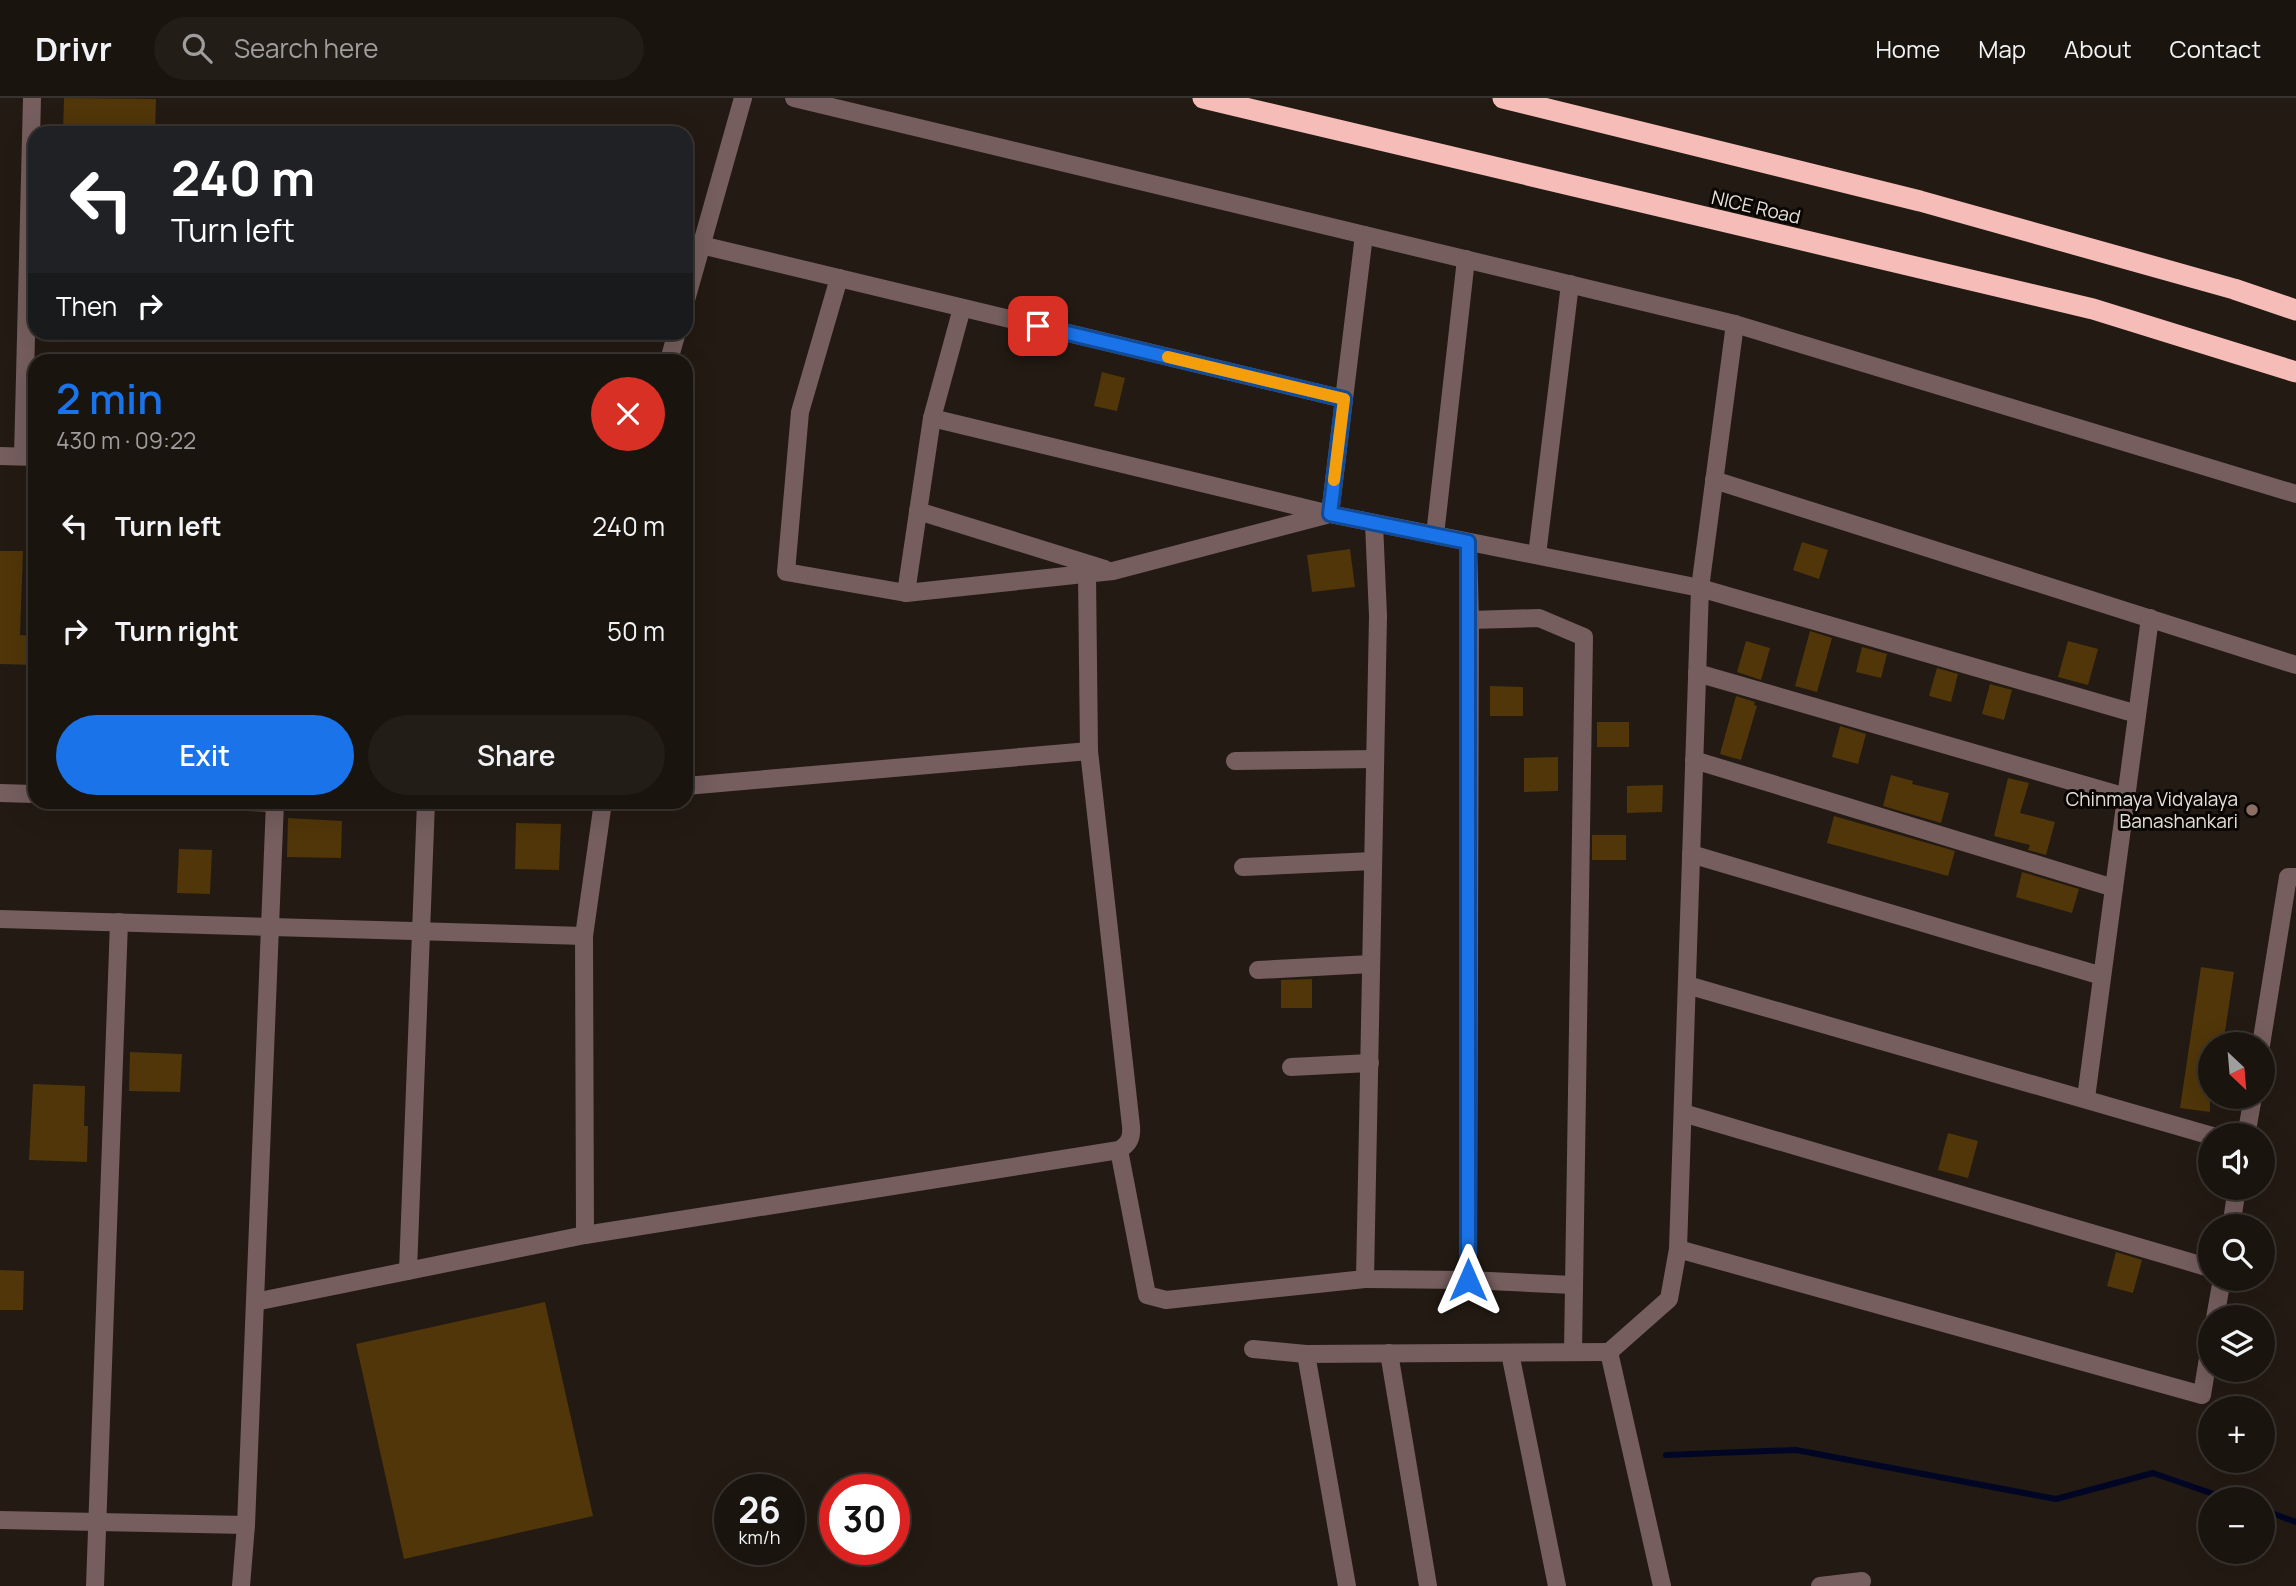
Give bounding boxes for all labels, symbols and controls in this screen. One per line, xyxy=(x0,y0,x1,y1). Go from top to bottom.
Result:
search box xyxy=(154,17,644,80)
text: Drivr xyxy=(35,26,112,71)
icon: search xyxy=(178,29,216,67)
text: Search here xyxy=(234,30,378,66)
text: Home xyxy=(1875,32,1940,65)
text: Map xyxy=(1978,32,2026,65)
text: About xyxy=(2064,32,2132,65)
text: Contact xyxy=(2170,32,2261,65)
text: 240 m xyxy=(171,144,315,211)
icon: left xyxy=(56,154,147,245)
street label: NICE Road xyxy=(1709,184,1803,230)
text: Turn left xyxy=(171,208,295,252)
icon: right xyxy=(131,287,169,325)
text: Then xyxy=(56,288,117,324)
pin xyxy=(1008,296,1068,356)
icon: arrive xyxy=(1019,307,1057,345)
text: 2 min xyxy=(56,369,163,427)
button: close xyxy=(591,377,665,451)
text: 430 m · 09:22 xyxy=(56,424,196,456)
icon: left xyxy=(56,507,94,545)
text: Turn left xyxy=(115,508,222,544)
text: 240 m xyxy=(592,508,665,544)
icon: right xyxy=(56,612,94,650)
text: Turn right xyxy=(115,613,239,649)
text: 50 m xyxy=(607,613,665,649)
button: Exit xyxy=(56,715,354,795)
button: Share xyxy=(368,715,665,795)
place label: Chinmaya Vidyalaya Banashankari xyxy=(2066,786,2238,834)
marker: Chinmaya Vidyalaya Banashankari xyxy=(2244,802,2260,818)
north arrow xyxy=(2198,1032,2275,1110)
map controls xyxy=(2198,1032,2275,1564)
button: sound xyxy=(2198,1123,2275,1200)
button: search xyxy=(2198,1214,2275,1291)
position arrow xyxy=(1431,1243,1505,1317)
button: layers xyxy=(2198,1305,2275,1382)
button: + xyxy=(2198,1396,2275,1473)
speed limit sign: 30 xyxy=(819,1474,910,1565)
text: 26 xyxy=(738,1486,781,1534)
button: − xyxy=(2198,1487,2275,1564)
text: km/h xyxy=(739,1525,780,1549)

